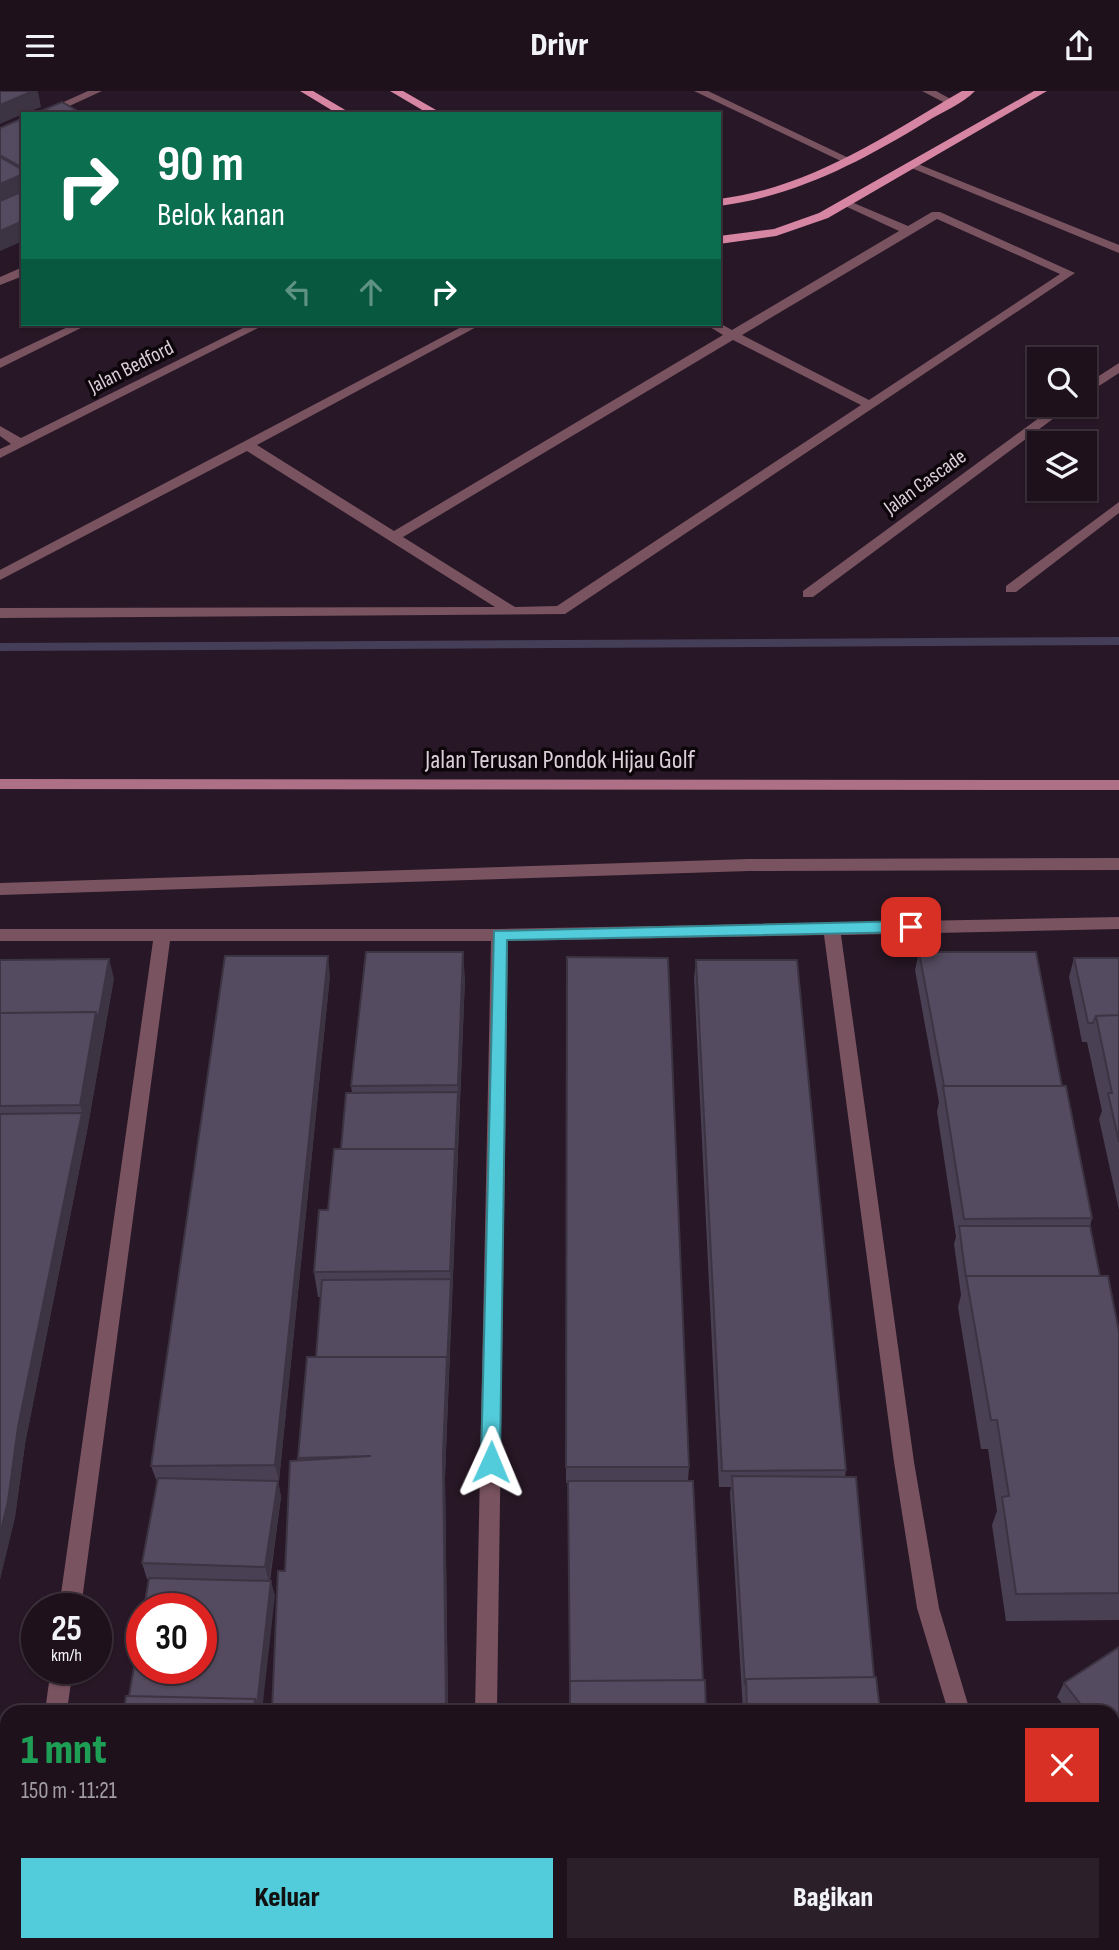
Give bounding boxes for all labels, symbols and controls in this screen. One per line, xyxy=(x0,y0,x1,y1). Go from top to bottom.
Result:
text: Drivr xyxy=(531,26,588,65)
icon: menu xyxy=(21,27,59,65)
icon: share xyxy=(1060,27,1098,65)
text: 90 m xyxy=(157,136,244,195)
icon: right xyxy=(42,140,133,231)
text: Belok kanan xyxy=(157,196,285,235)
icon: left xyxy=(279,273,317,311)
icon: ahead xyxy=(352,273,390,311)
icon: right xyxy=(425,273,463,311)
street label: Jalan Bedford xyxy=(83,335,178,399)
map controls xyxy=(1027,347,1097,501)
button: search xyxy=(1027,347,1097,417)
button: layers xyxy=(1027,431,1097,501)
street label: Jalan Cascade xyxy=(878,444,971,521)
street label: Jalan Terusan Pondok Hijau Golf xyxy=(424,745,695,776)
pin xyxy=(881,897,941,957)
icon: arrive xyxy=(892,908,930,946)
position arrow xyxy=(454,1425,528,1499)
speed limit sign: 30 xyxy=(126,1593,217,1684)
text: 25 xyxy=(51,1608,82,1651)
text: km/h xyxy=(51,1645,82,1666)
text: 1 mnt xyxy=(21,1725,106,1776)
button: close xyxy=(1025,1728,1099,1802)
text: 150 m · 11:21 xyxy=(21,1777,117,1805)
button: Keluar xyxy=(21,1858,553,1938)
button: Bagikan xyxy=(567,1858,1099,1938)

